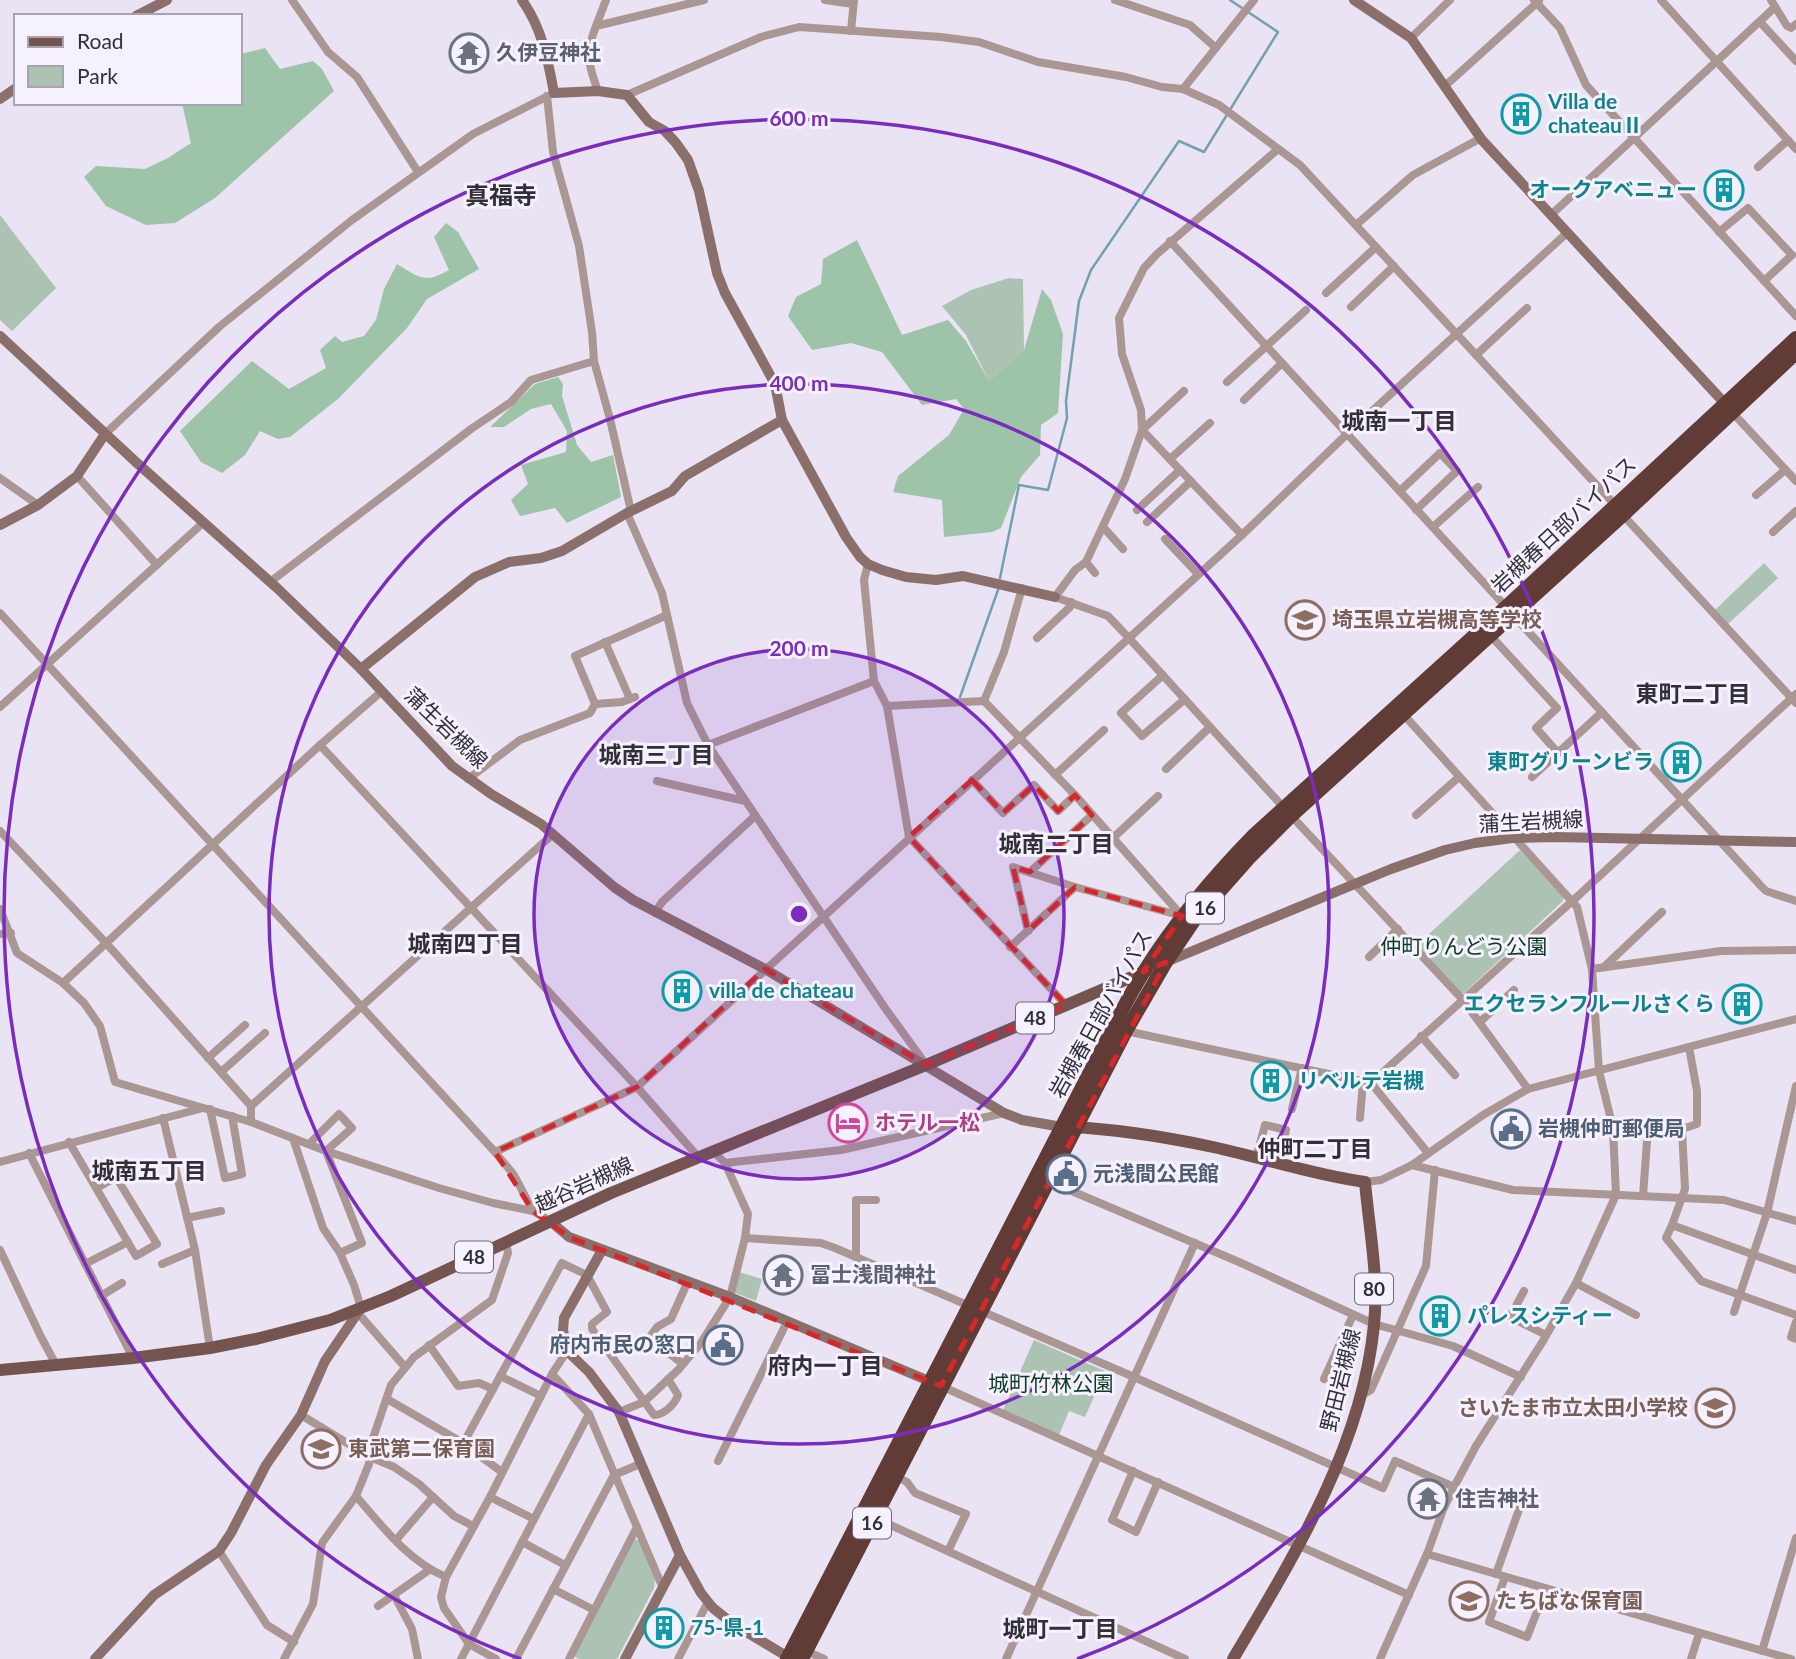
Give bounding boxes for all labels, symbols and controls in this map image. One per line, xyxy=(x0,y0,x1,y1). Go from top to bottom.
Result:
legend xyxy=(14,14,242,105)
text: Road xyxy=(77,28,124,53)
temple icon: 久伊豆神社 xyxy=(448,32,490,74)
place label: 久伊豆神社 xyxy=(496,39,601,64)
text: Park xyxy=(77,63,118,88)
place label: Villa de chateauⅡ xyxy=(1547,88,1643,137)
building icon: Villa de chateauⅡ xyxy=(1500,93,1542,135)
text: 600 m xyxy=(769,105,829,130)
building icon: オークアベニュー xyxy=(1703,169,1745,211)
place label: オークアベニュー xyxy=(1529,176,1697,201)
district label: 真福寺 xyxy=(465,180,537,209)
text: 400 m xyxy=(769,370,829,395)
district label: 城南一丁目 xyxy=(1342,406,1457,434)
street label: 岩槻春日部バイパス xyxy=(1485,450,1640,597)
school or university icon: 埼玉県立岩槻高等学校 xyxy=(1284,599,1326,641)
place label: 埼玉県立岩槻高等学校 xyxy=(1332,606,1542,631)
text: 200 m xyxy=(769,635,829,660)
district label: 東町二丁目 xyxy=(1636,679,1751,707)
street label: 蒲生岩槻線 xyxy=(401,681,493,772)
district label: 城南三丁目 xyxy=(599,740,714,768)
building icon: 東町グリーンビラ xyxy=(1660,741,1702,783)
place label: 東町グリーンビラ xyxy=(1487,748,1654,773)
street label: 蒲生岩槻線 xyxy=(1478,805,1584,836)
district label: 城南二丁目 xyxy=(999,829,1114,857)
road number: 16 xyxy=(1186,893,1224,924)
centre of rings xyxy=(787,902,811,926)
street label: 岩槻春日部バイパス xyxy=(1043,925,1156,1102)
district label: 城南四丁目 xyxy=(408,929,523,957)
park label: 仲町りんどう公園 xyxy=(1380,933,1548,958)
building icon: villa de chateau xyxy=(661,970,703,1012)
place label: villa de chateau xyxy=(709,977,854,1002)
building icon: エクセランフルールさくら xyxy=(1721,983,1763,1025)
place label: エクセランフルールさくら xyxy=(1464,990,1715,1015)
road number: 48 xyxy=(1016,1002,1054,1034)
building icon: リベルテ岩槻 xyxy=(1250,1060,1292,1102)
place label: リベルテ岩槻 xyxy=(1298,1067,1424,1092)
hotel icon: ホテル一松 xyxy=(827,1102,869,1144)
public building icon: 岩槻仲町郵便局 xyxy=(1490,1108,1532,1150)
place label: ホテル一松 xyxy=(875,1109,980,1134)
place label: 岩槻仲町郵便局 xyxy=(1538,1115,1685,1140)
district label: 仲町二丁目 xyxy=(1258,1134,1373,1162)
street label: 越谷岩槻線 xyxy=(530,1151,636,1216)
public building icon: 元浅間公民館 xyxy=(1045,1153,1087,1195)
district label: 城南五丁目 xyxy=(92,1156,207,1184)
place label: 元浅間公民館 xyxy=(1093,1160,1219,1185)
road number: 48 xyxy=(455,1242,493,1273)
temple icon: 冨士浅間神社 xyxy=(762,1254,804,1296)
place label: 冨士浅間神社 xyxy=(810,1261,936,1286)
road number: 80 xyxy=(1355,1274,1393,1304)
building icon: パレスシティー xyxy=(1419,1295,1461,1337)
place label: パレスシティー xyxy=(1467,1302,1613,1327)
public building icon: 府内市民の窓口 xyxy=(702,1324,744,1366)
street label: 野田岩槻線 xyxy=(1315,1326,1364,1434)
place label: 府内市民の窓口 xyxy=(549,1331,696,1356)
district label: 府内一丁目 xyxy=(768,1351,883,1379)
park label: 城町竹林公園 xyxy=(988,1370,1114,1395)
school or university icon: さいたま市立太田小学校 xyxy=(1694,1387,1736,1429)
place label: さいたま市立太田小学校 xyxy=(1458,1394,1688,1419)
school or university icon: 東武第二保育園 xyxy=(300,1428,342,1470)
place label: 東武第二保育園 xyxy=(348,1435,495,1460)
temple icon: 住吉神社 xyxy=(1407,1478,1449,1520)
place label: 住吉神社 xyxy=(1455,1485,1539,1510)
road number: 16 xyxy=(853,1508,891,1539)
school or university icon: たちばな保育園 xyxy=(1448,1580,1490,1622)
place label: たちばな保育園 xyxy=(1496,1587,1643,1612)
building icon: 75-県-1 xyxy=(643,1607,685,1649)
place label: 75-県-1 xyxy=(691,1614,764,1639)
district label: 城町一丁目 xyxy=(1003,1614,1118,1642)

